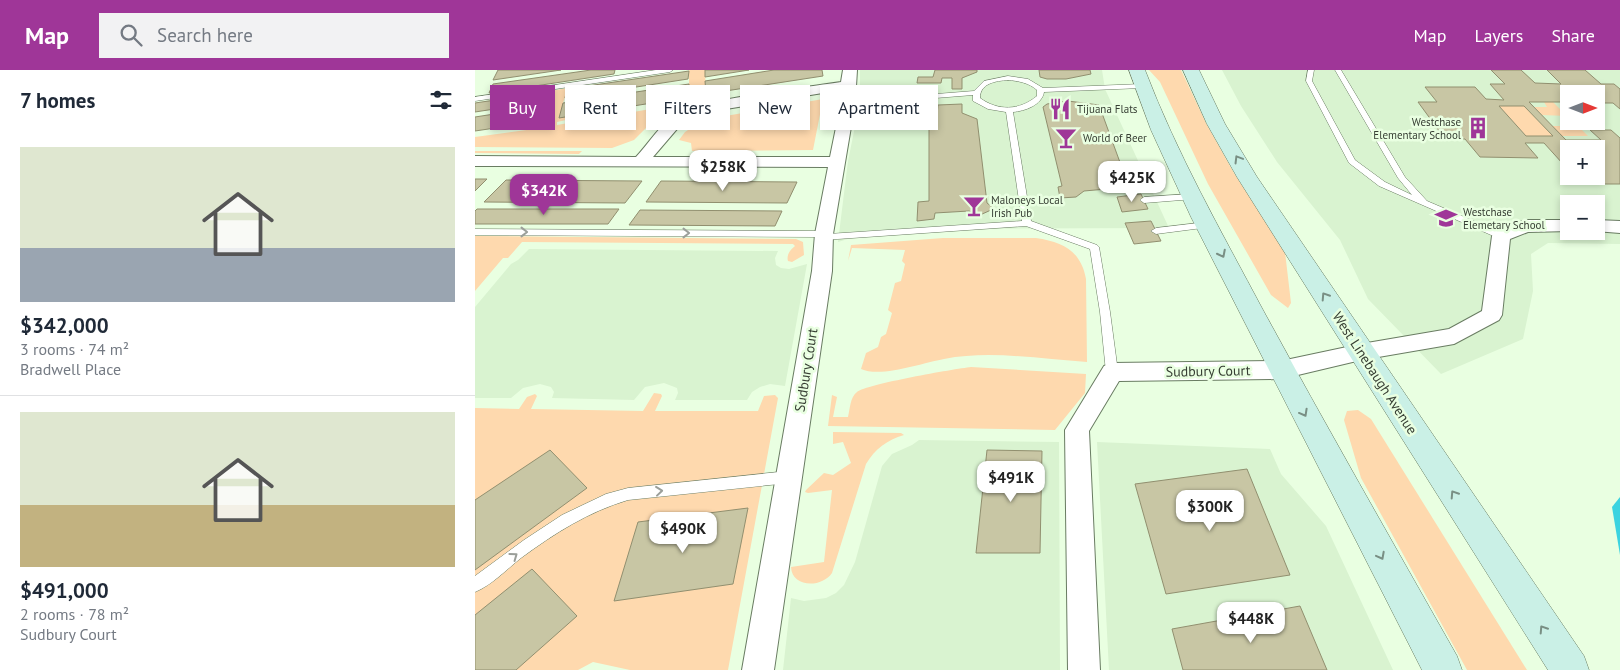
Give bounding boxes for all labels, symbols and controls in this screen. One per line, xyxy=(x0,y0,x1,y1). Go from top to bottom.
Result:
search box xyxy=(99,13,449,58)
text: Map xyxy=(25,20,69,51)
icon: search xyxy=(117,21,145,49)
text: Search here xyxy=(157,23,253,47)
text: Map xyxy=(1414,24,1446,47)
text: Layers xyxy=(1474,24,1523,47)
text: Share xyxy=(1551,24,1595,47)
chip: Buy xyxy=(490,85,555,130)
chip: Rent xyxy=(565,85,636,130)
chip: Filters xyxy=(646,85,730,130)
chip: New xyxy=(740,85,810,130)
chip: Apartment xyxy=(820,85,938,130)
north arrow xyxy=(1560,85,1605,130)
map controls xyxy=(1560,85,1605,240)
icon: filters xyxy=(427,86,455,114)
text: 7 homes xyxy=(20,87,95,114)
restaurant icon: Tijuana Flats xyxy=(1047,96,1073,122)
place label: Tijuana Flats xyxy=(1077,102,1138,116)
place label: Westchase Elementary School xyxy=(1373,115,1462,142)
building icon: Westchase Elementary School xyxy=(1465,115,1491,141)
bar icon: World of Beer xyxy=(1053,125,1079,151)
place label: World of Beer xyxy=(1083,131,1147,145)
button: + xyxy=(1560,140,1605,185)
pin: $258K xyxy=(688,150,758,192)
one-way arrow xyxy=(1234,155,1244,164)
text: $258K xyxy=(700,156,746,176)
pin: $425K xyxy=(1097,160,1167,203)
text: $425K xyxy=(1109,167,1155,187)
pin: $342K xyxy=(509,174,579,216)
icon: home xyxy=(193,179,283,269)
text: $342K xyxy=(521,180,567,200)
bar icon: Maloneys Local Irish Pub xyxy=(961,193,987,219)
place label: Maloneys Local Irish Pub xyxy=(991,193,1064,220)
button: − xyxy=(1560,195,1605,240)
school or university icon: Westchase Elemetary School xyxy=(1433,205,1459,231)
place label: Westchase Elemetary School xyxy=(1463,205,1545,232)
one-way arrow xyxy=(520,227,528,237)
one-way arrow xyxy=(682,228,690,238)
one-way arrow xyxy=(1216,249,1226,258)
one-way arrow xyxy=(1321,293,1331,302)
street label: West Linebaugh Avenue xyxy=(1329,308,1421,438)
text: $342,000 xyxy=(20,312,109,339)
street label: Sudbury Court xyxy=(790,327,822,413)
text: 3 rooms · 74 m² xyxy=(20,339,129,359)
text: Bradwell Place xyxy=(20,359,121,379)
street label: Sudbury Court xyxy=(1166,361,1251,381)
one-way arrow xyxy=(1298,407,1308,416)
icon: home xyxy=(193,445,283,535)
pin: $491K xyxy=(976,460,1046,503)
text: $491K xyxy=(988,467,1034,487)
one-way arrow xyxy=(655,485,663,496)
pin: $300K xyxy=(1175,490,1245,532)
one-way arrow xyxy=(1451,490,1460,499)
text: $300K xyxy=(1187,496,1233,516)
pin: $490K xyxy=(648,512,718,554)
text: $490K xyxy=(660,518,706,538)
one-way arrow xyxy=(1375,550,1385,559)
one-way arrow xyxy=(508,554,517,562)
text: $491,000 xyxy=(20,577,109,604)
pin: $448K xyxy=(1216,602,1286,644)
text: 2 rooms · 78 m² xyxy=(20,604,129,624)
text: $448K xyxy=(1228,608,1274,628)
text: Sudbury Court xyxy=(20,624,117,644)
one-way arrow xyxy=(1540,626,1550,635)

